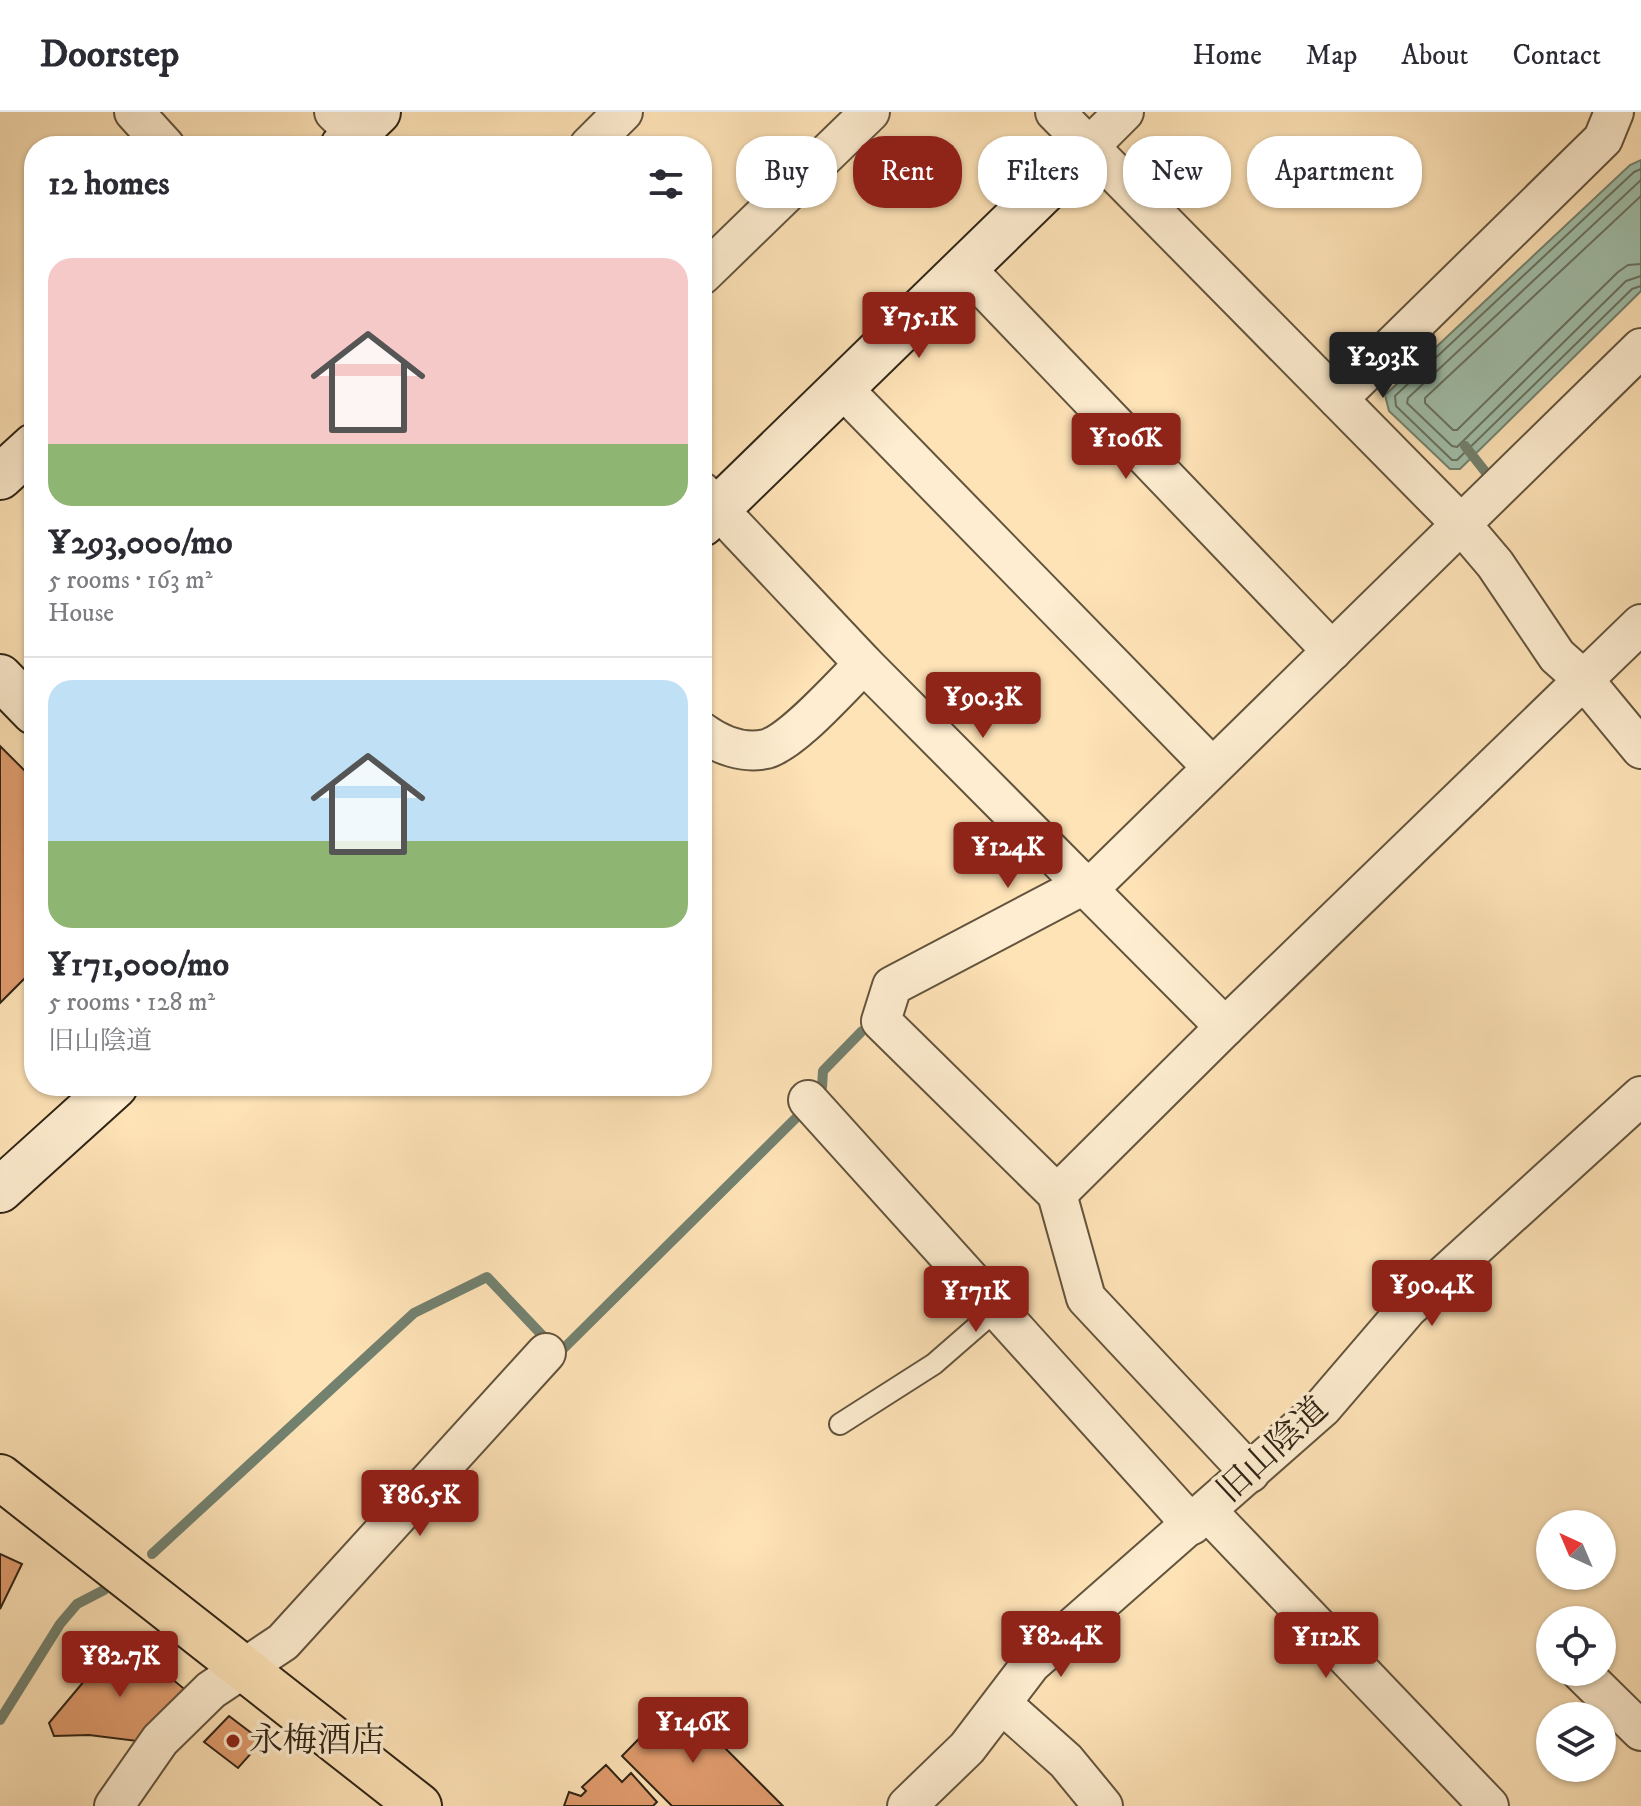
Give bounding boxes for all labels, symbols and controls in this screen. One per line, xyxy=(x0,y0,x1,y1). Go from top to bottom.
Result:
text: Doorstep xyxy=(40,31,179,79)
text: Home xyxy=(1193,38,1262,73)
text: Map xyxy=(1306,38,1357,73)
text: About xyxy=(1401,38,1468,73)
text: Contact xyxy=(1512,38,1601,73)
chip: Buy xyxy=(736,136,837,208)
chip: Rent xyxy=(853,136,962,208)
chip: Filters xyxy=(978,136,1107,208)
chip: New xyxy=(1123,136,1231,208)
chip: Apartment xyxy=(1247,136,1422,208)
icon: filters xyxy=(644,162,688,206)
text: 12 homes xyxy=(48,163,170,205)
pin: ¥75.1K xyxy=(854,292,984,360)
text: ¥75.1K xyxy=(880,301,958,334)
icon: home xyxy=(296,310,440,454)
pin: ¥293K xyxy=(1327,332,1439,400)
text: ¥293K xyxy=(1347,341,1419,374)
pin: ¥106K xyxy=(1070,413,1182,481)
text: ¥106K xyxy=(1090,422,1162,455)
text: ¥293,000/mo xyxy=(48,522,232,564)
text: 5 rooms · 163 m² xyxy=(48,564,213,597)
text: House xyxy=(48,597,114,630)
pin: ¥90.3K xyxy=(918,672,1048,740)
text: ¥90.3K xyxy=(944,681,1022,714)
icon: home xyxy=(296,732,440,876)
pin: ¥124K xyxy=(952,822,1064,890)
text: ¥124K xyxy=(972,831,1045,864)
text: ¥171,000/mo xyxy=(48,944,229,986)
text: 5 rooms · 128 m² xyxy=(48,986,215,1019)
text: 旧山陰道 xyxy=(48,1025,152,1058)
pin: ¥90.4K xyxy=(1367,1260,1497,1328)
pin: ¥171K xyxy=(920,1266,1032,1334)
text: ¥90.4K xyxy=(1390,1269,1474,1302)
text: ¥171K xyxy=(942,1275,1010,1308)
street label: 旧山陰道 xyxy=(1209,1388,1337,1512)
pin: ¥86.5K xyxy=(355,1470,485,1538)
text: ¥86.5K xyxy=(379,1479,461,1512)
north arrow xyxy=(1536,1510,1616,1590)
map controls xyxy=(1536,1510,1616,1782)
button: locate xyxy=(1536,1606,1616,1686)
pin: ¥82.4K xyxy=(996,1611,1126,1679)
pin: ¥112K xyxy=(1270,1612,1382,1680)
text: ¥82.4K xyxy=(1019,1620,1103,1653)
text: ¥112K xyxy=(1292,1621,1360,1654)
pin: ¥82.7K xyxy=(55,1631,185,1699)
text: ¥82.7K xyxy=(80,1640,160,1673)
pin: ¥146K xyxy=(637,1697,749,1765)
button: layers xyxy=(1536,1702,1616,1782)
text: ¥146K xyxy=(656,1706,730,1739)
place label: 永梅酒店 xyxy=(249,1720,385,1762)
marker: 永梅酒店 xyxy=(224,1732,242,1750)

